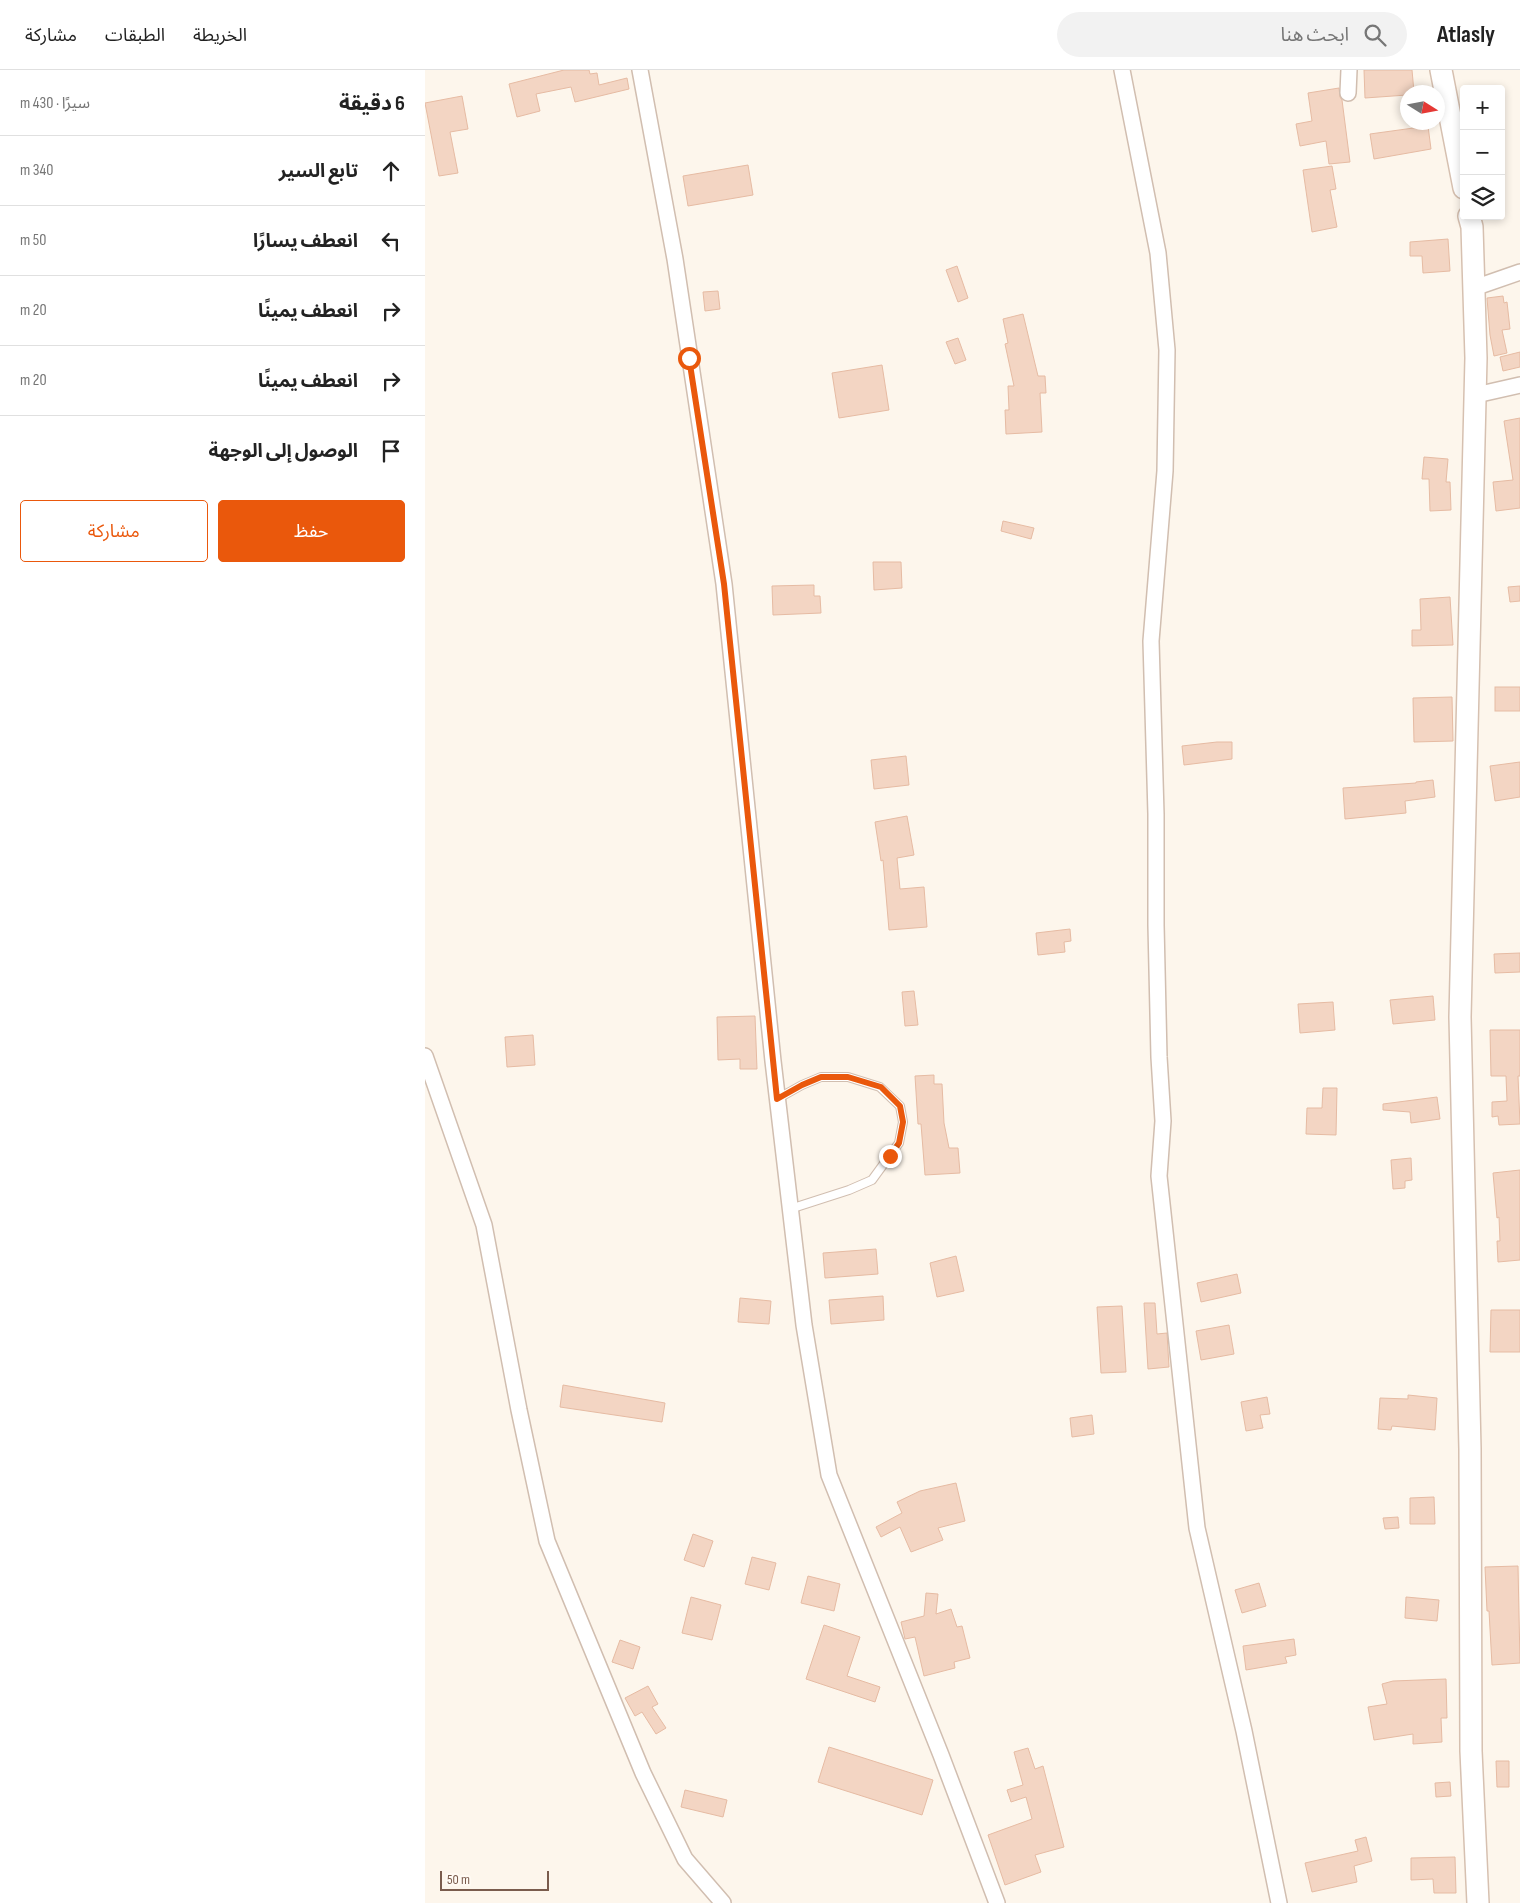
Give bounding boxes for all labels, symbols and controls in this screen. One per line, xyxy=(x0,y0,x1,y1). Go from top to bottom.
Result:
search box xyxy=(1057,12,1407,57)
text: Atlasly xyxy=(1437,20,1495,49)
icon: search xyxy=(1361,21,1389,49)
text: ابحث هنا xyxy=(1281,24,1349,47)
text: مشاركة xyxy=(25,25,77,46)
text: الطبقات xyxy=(105,25,165,46)
text: الخريطة xyxy=(193,25,247,46)
north arrow xyxy=(1400,85,1445,130)
map controls xyxy=(1460,85,1505,220)
button: + xyxy=(1460,85,1505,130)
text: 6 دقيقة xyxy=(339,91,405,116)
text: سيرًا · 430 m xyxy=(20,94,90,113)
button: − xyxy=(1460,130,1505,175)
icon: ahead xyxy=(377,157,405,185)
text: تابع السير xyxy=(279,160,358,183)
text: 340 m xyxy=(20,161,53,180)
button: layers xyxy=(1460,175,1505,220)
icon: left xyxy=(377,227,405,255)
text: انعطف يسارًا xyxy=(253,230,358,253)
text: 50 m xyxy=(20,231,46,250)
icon: right xyxy=(377,297,405,325)
text: انعطف يمينًا xyxy=(258,300,358,323)
text: 20 m xyxy=(20,301,47,320)
route start xyxy=(678,347,701,370)
icon: right xyxy=(377,367,405,395)
text: انعطف يمينًا xyxy=(258,370,358,393)
text: 20 m xyxy=(20,371,47,390)
icon: arrive xyxy=(377,437,405,465)
text: الوصول إلى الوجهة xyxy=(209,440,358,463)
button: مشاركة xyxy=(20,500,208,562)
button: حفظ xyxy=(218,500,405,562)
route end xyxy=(879,1145,902,1168)
scale bar xyxy=(440,1868,549,1891)
text: 50 m xyxy=(447,1871,470,1888)

